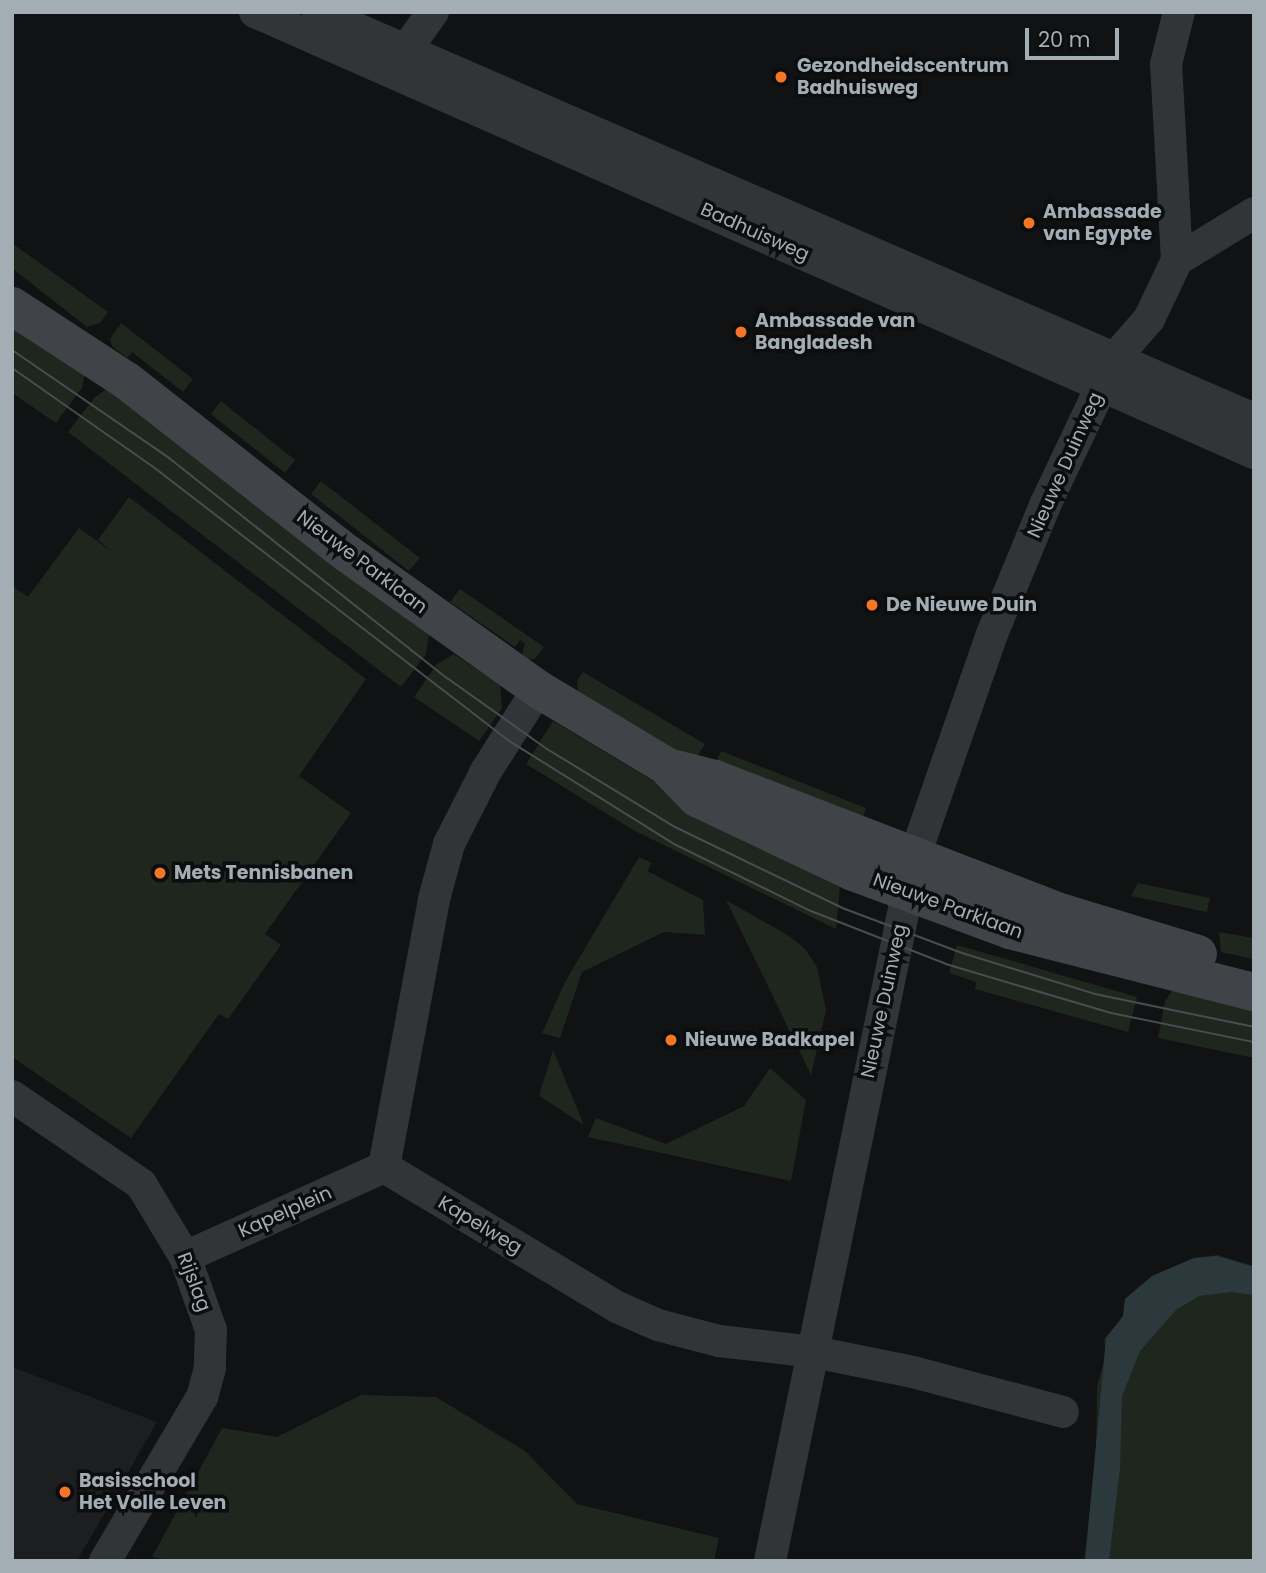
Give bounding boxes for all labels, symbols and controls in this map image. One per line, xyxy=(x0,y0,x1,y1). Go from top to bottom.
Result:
scale bar xyxy=(1028,14,1122,58)
text: 20 m xyxy=(1038,25,1091,54)
place label: Gezondheidscentrum Badhuisweg xyxy=(797,55,1009,99)
marker: Gezondheidscentrum Badhuisweg xyxy=(771,67,791,87)
street label: Badhuisweg xyxy=(697,198,813,266)
place label: Ambassade van Egypte xyxy=(1043,201,1162,245)
marker: Ambassade van Egypte xyxy=(1021,215,1037,231)
place label: Ambassade van Bangladesh xyxy=(755,310,915,354)
marker: Ambassade van Bangladesh xyxy=(733,324,749,340)
street label: Nieuwe Duinweg xyxy=(1023,389,1107,541)
street label: Nieuwe Parklaan xyxy=(292,505,432,619)
place label: De Nieuwe Duin xyxy=(886,594,1037,616)
marker: De Nieuwe Duin xyxy=(864,597,880,613)
place label: Mets Tennisbanen xyxy=(174,862,353,884)
marker: Mets Tennisbanen xyxy=(152,865,168,881)
street label: Nieuwe Parklaan xyxy=(870,868,1026,944)
street label: Nieuwe Duinweg xyxy=(857,922,911,1080)
place label: Nieuwe Badkapel xyxy=(685,1029,855,1051)
marker: Nieuwe Badkapel xyxy=(663,1032,679,1048)
street label: Kapelplein xyxy=(235,1181,335,1243)
street label: Kapelweg xyxy=(434,1191,526,1259)
street label: Rijslag xyxy=(172,1249,216,1315)
place label: Basisschool Het Volle Leven xyxy=(79,1470,226,1514)
marker: Basisschool Het Volle Leven xyxy=(57,1484,73,1500)

